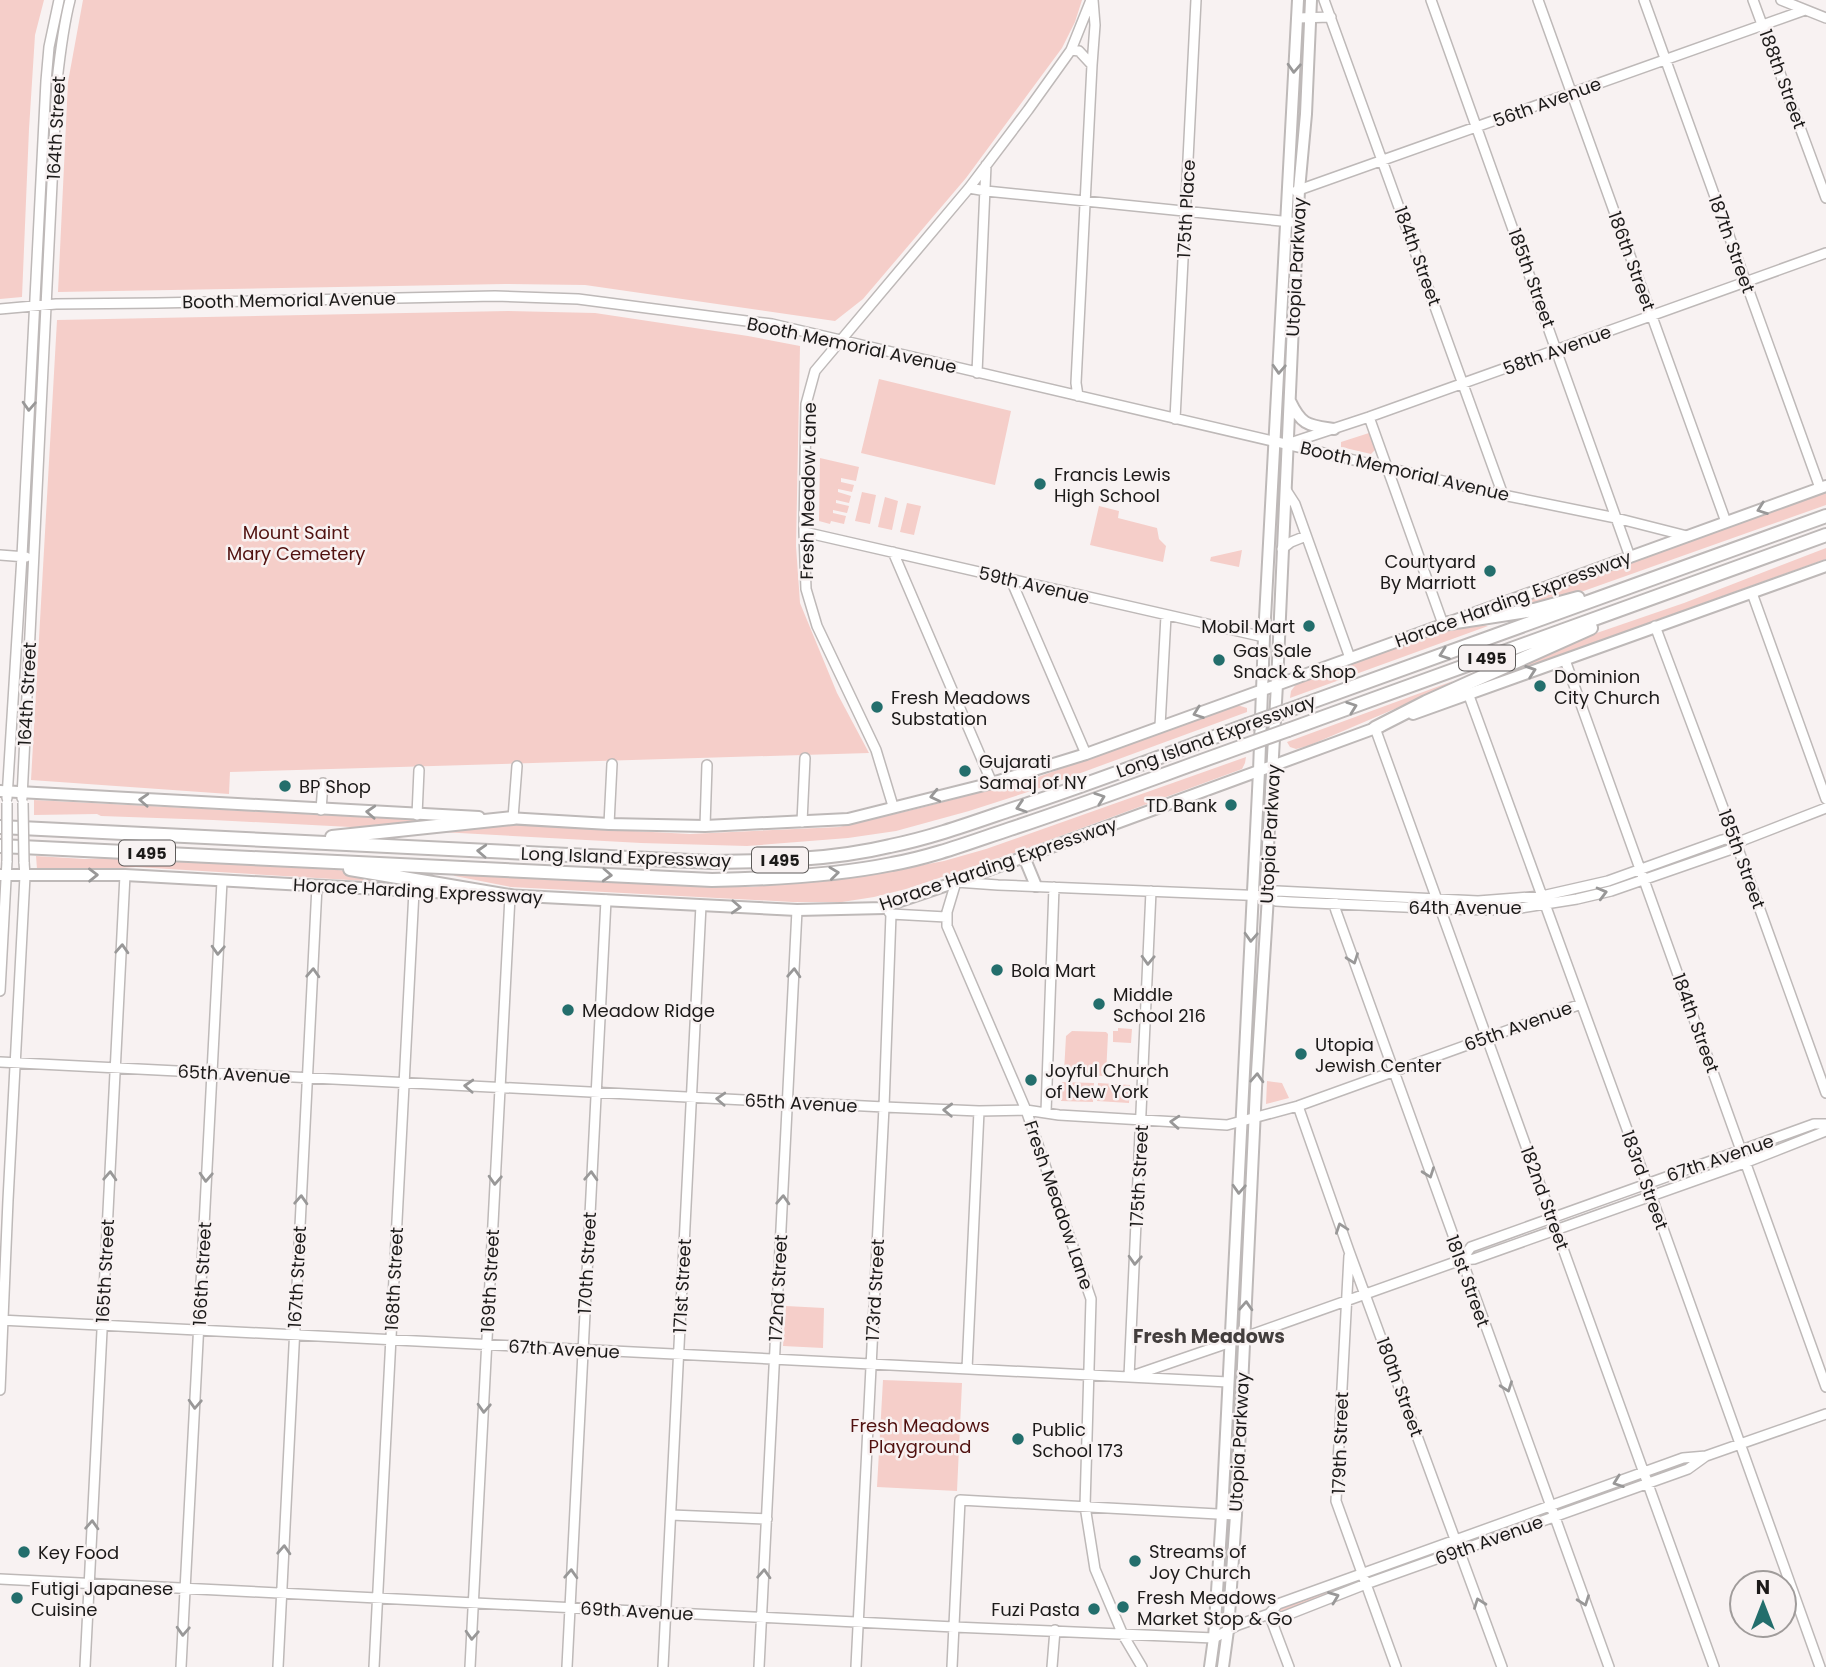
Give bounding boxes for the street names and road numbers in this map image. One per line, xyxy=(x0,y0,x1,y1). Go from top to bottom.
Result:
street label: 188th Street xyxy=(1753,26,1813,132)
street label: 56th Avenue xyxy=(1490,71,1604,133)
street label: 164th Street xyxy=(41,75,71,181)
street label: 175th Place xyxy=(1171,159,1201,259)
street label: 187th Street xyxy=(1703,192,1761,296)
street label: Utopia Parkway xyxy=(1280,197,1312,337)
street label: 184th Street xyxy=(1388,203,1448,309)
street label: 186th Street xyxy=(1602,208,1662,314)
street label: 185th Street xyxy=(1502,225,1562,331)
street label: Booth Memorial Avenue xyxy=(182,286,396,314)
street label: Booth Memorial Avenue xyxy=(745,311,959,379)
street label: 58th Avenue xyxy=(1500,319,1614,381)
street label: Fresh Meadow Lane xyxy=(794,402,822,580)
street label: Booth Memorial Avenue xyxy=(1298,435,1512,507)
street label: Horace Harding Expressway xyxy=(1391,545,1635,653)
street label: 59th Avenue xyxy=(976,560,1092,610)
street label: 164th Street xyxy=(12,641,42,747)
road number: I 495 xyxy=(1459,646,1515,670)
street label: Long Island Expressway xyxy=(1113,688,1319,784)
street label: Utopia Parkway xyxy=(1254,764,1286,904)
street label: 185th Street xyxy=(1712,806,1772,912)
street label: Horace Harding Expressway xyxy=(876,811,1120,917)
road number: I 495 xyxy=(119,840,175,866)
street label: Long Island Expressway xyxy=(520,841,732,873)
road number: I 495 xyxy=(752,848,808,873)
street label: Horace Harding Expressway xyxy=(293,872,543,910)
street label: 64th Avenue xyxy=(1408,895,1522,920)
street label: 184th Street xyxy=(1666,970,1726,1076)
street label: 65th Avenue xyxy=(1461,995,1575,1057)
street label: 65th Avenue xyxy=(177,1059,291,1089)
street label: 65th Avenue xyxy=(744,1088,858,1118)
street label: Fresh Meadow Lane xyxy=(1018,1117,1100,1293)
street label: 175th Street xyxy=(1124,1124,1154,1228)
street label: 183rd Street xyxy=(1615,1127,1675,1233)
street label: 67th Avenue xyxy=(1663,1128,1777,1188)
street label: 182nd Street xyxy=(1515,1143,1575,1253)
street label: 170th Street xyxy=(572,1211,602,1315)
street label: 165th Street xyxy=(90,1218,120,1324)
street label: 166th Street xyxy=(187,1221,217,1327)
street label: 167th Street xyxy=(282,1225,312,1329)
street label: 168th Street xyxy=(379,1226,409,1332)
street label: 169th Street xyxy=(475,1228,505,1334)
street label: 181st Street xyxy=(1440,1231,1496,1331)
street label: 172nd Street xyxy=(763,1234,793,1342)
street label: 171st Street xyxy=(667,1238,697,1334)
street label: 173rd Street xyxy=(860,1238,890,1342)
street label: 67th Avenue xyxy=(508,1334,620,1364)
street label: 180th Street xyxy=(1370,1334,1430,1440)
street label: Utopia Parkway xyxy=(1223,1372,1255,1512)
street label: 179th Street xyxy=(1326,1391,1354,1495)
street label: 69th Avenue xyxy=(1432,1509,1546,1571)
street label: 69th Avenue xyxy=(580,1596,694,1626)

